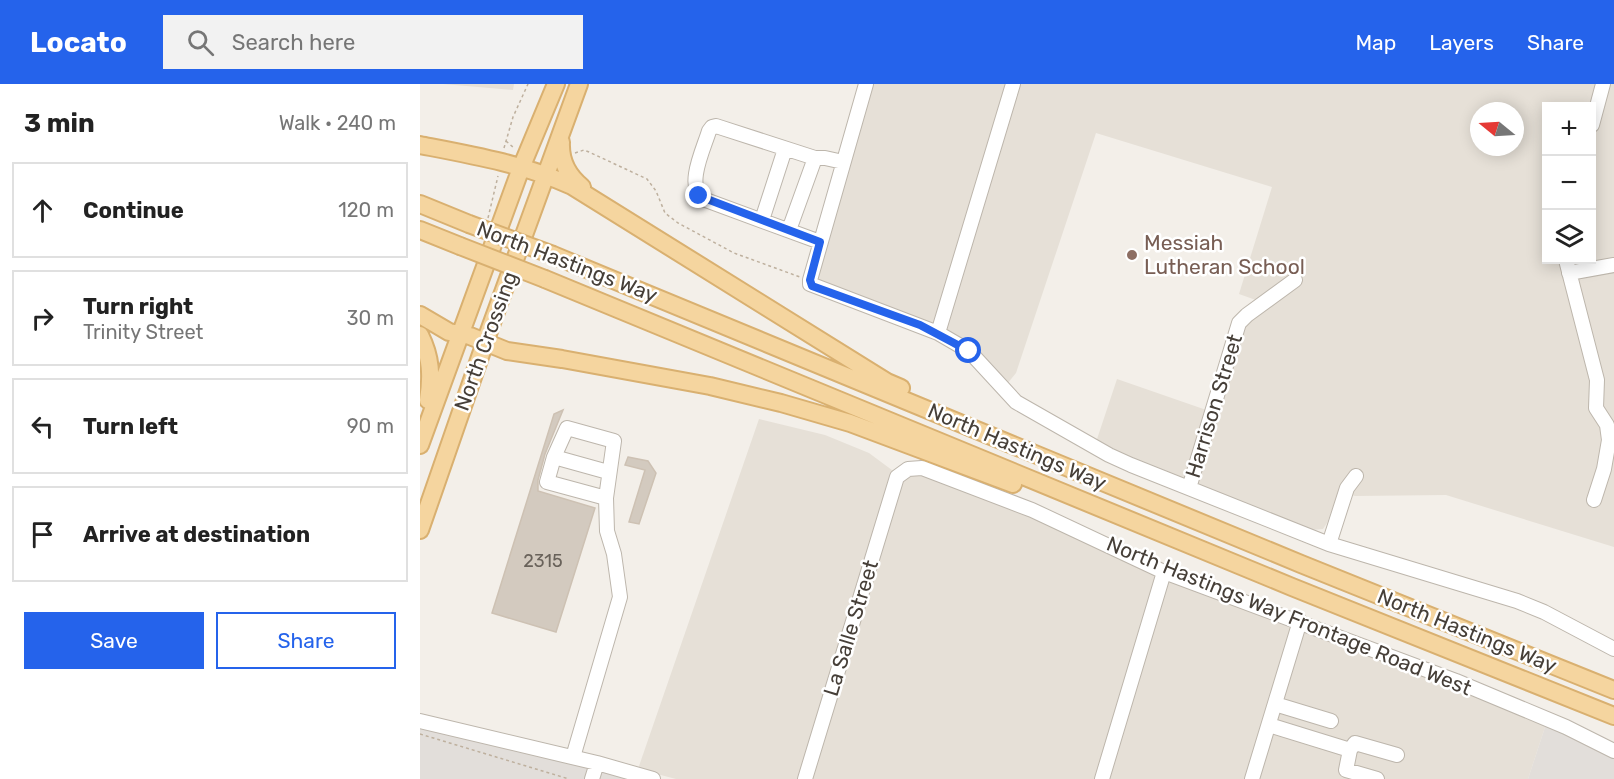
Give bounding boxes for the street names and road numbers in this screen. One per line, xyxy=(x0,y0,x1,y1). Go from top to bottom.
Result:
street label: North Hastings Way xyxy=(473,216,661,308)
street label: North Crossing xyxy=(449,268,522,414)
street label: Harrison Street xyxy=(1180,331,1247,481)
street label: North Hastings Way xyxy=(924,398,1111,496)
street label: North Hastings Way Frontage Road West xyxy=(1102,531,1476,701)
street label: La Salle Street xyxy=(818,557,883,699)
street label: North Hastings Way xyxy=(1373,583,1561,679)

